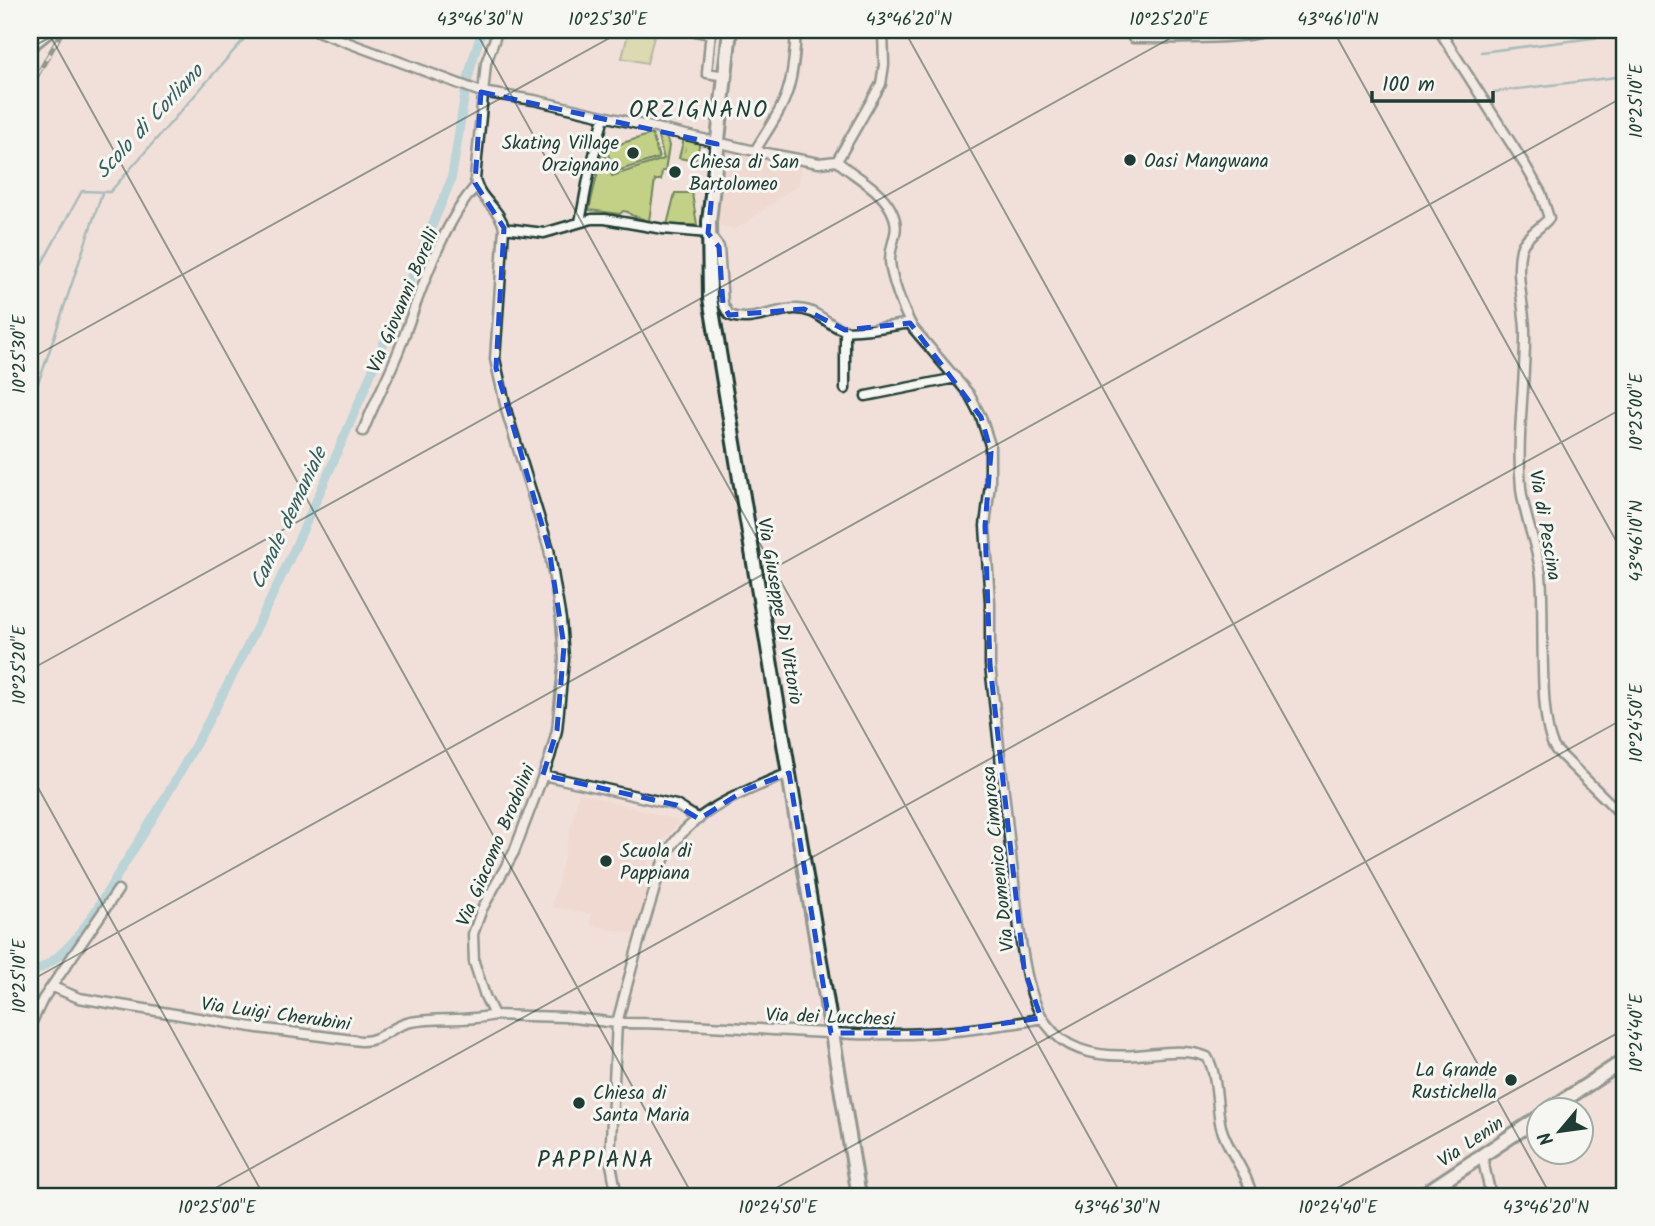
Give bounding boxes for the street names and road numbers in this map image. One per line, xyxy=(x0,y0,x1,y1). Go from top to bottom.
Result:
street label: Via Giovanni Borelli xyxy=(360,222,448,378)
street label: Via di Pescina xyxy=(1520,468,1569,583)
street label: Via Giuseppe Di Vittorio xyxy=(748,516,810,707)
street label: Via Giacomo Brodolini xyxy=(449,759,545,932)
street label: Via Domenico Cimarosa xyxy=(974,764,1024,953)
street label: Via Luigi Cherubini xyxy=(199,990,354,1041)
street label: Via dei Lucchesi xyxy=(765,1001,896,1035)
street label: Via Lenin xyxy=(1432,1109,1511,1176)

